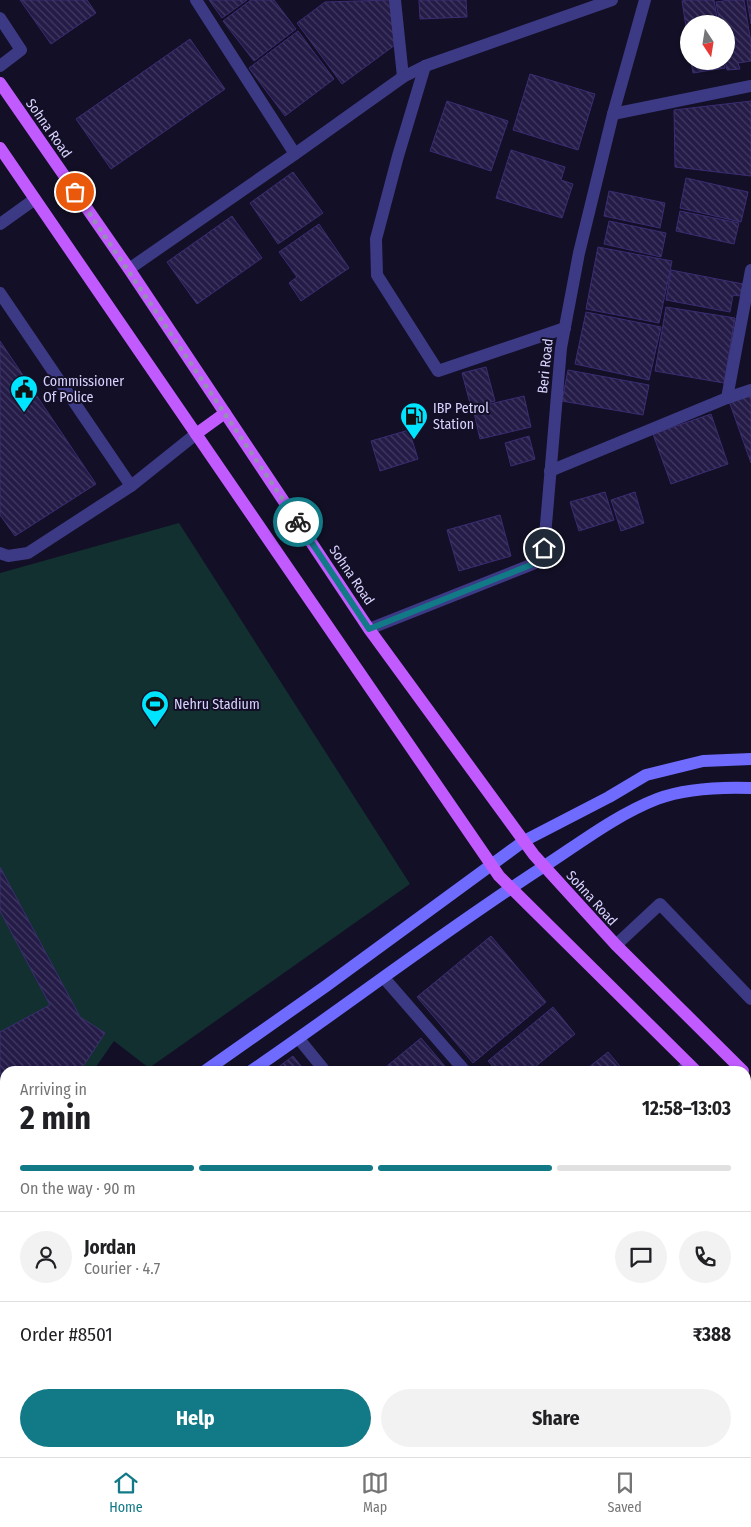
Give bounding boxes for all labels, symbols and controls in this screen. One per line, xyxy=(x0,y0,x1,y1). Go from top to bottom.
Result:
north arrow xyxy=(680,15,735,70)
map controls xyxy=(680,15,735,70)
street label: Sohna Road xyxy=(22,95,75,161)
pin xyxy=(54,171,96,213)
icon: bag xyxy=(61,178,89,206)
street label: Beri Road xyxy=(534,338,557,394)
place label: Commissioner Of Police xyxy=(43,373,124,406)
public building icon: Commissioner Of Police xyxy=(9,374,39,413)
place label: IBP Petrol Station xyxy=(433,400,489,433)
fuel station icon: IBP Petrol Station xyxy=(399,401,429,440)
courier xyxy=(273,497,323,547)
icon: bike xyxy=(284,508,312,536)
pin xyxy=(523,527,565,569)
icon: home xyxy=(530,534,558,562)
street label: Sohna Road xyxy=(325,542,378,608)
sports icon: Nehru Stadium xyxy=(140,689,170,728)
place label: Nehru Stadium xyxy=(174,696,260,713)
street label: Sohna Road xyxy=(562,867,621,929)
text: Arriving in xyxy=(20,1080,87,1099)
text: 12:58–13:03 xyxy=(642,1097,731,1120)
text: 2 min xyxy=(20,1099,91,1137)
text: On the way · 90 m xyxy=(20,1179,136,1198)
button: person xyxy=(20,1231,72,1283)
button: chat xyxy=(615,1231,667,1283)
button: phone xyxy=(679,1231,731,1283)
text: Jordan xyxy=(84,1236,136,1259)
text: Courier · 4.7 xyxy=(84,1259,160,1278)
text: Order #8501 xyxy=(20,1323,113,1346)
text: ₹388 xyxy=(693,1323,731,1346)
button: Help xyxy=(20,1389,371,1447)
button: Share xyxy=(381,1389,731,1447)
tab: Home xyxy=(109,1469,143,1516)
tab: Map xyxy=(361,1469,389,1516)
tab: Saved xyxy=(608,1469,642,1516)

